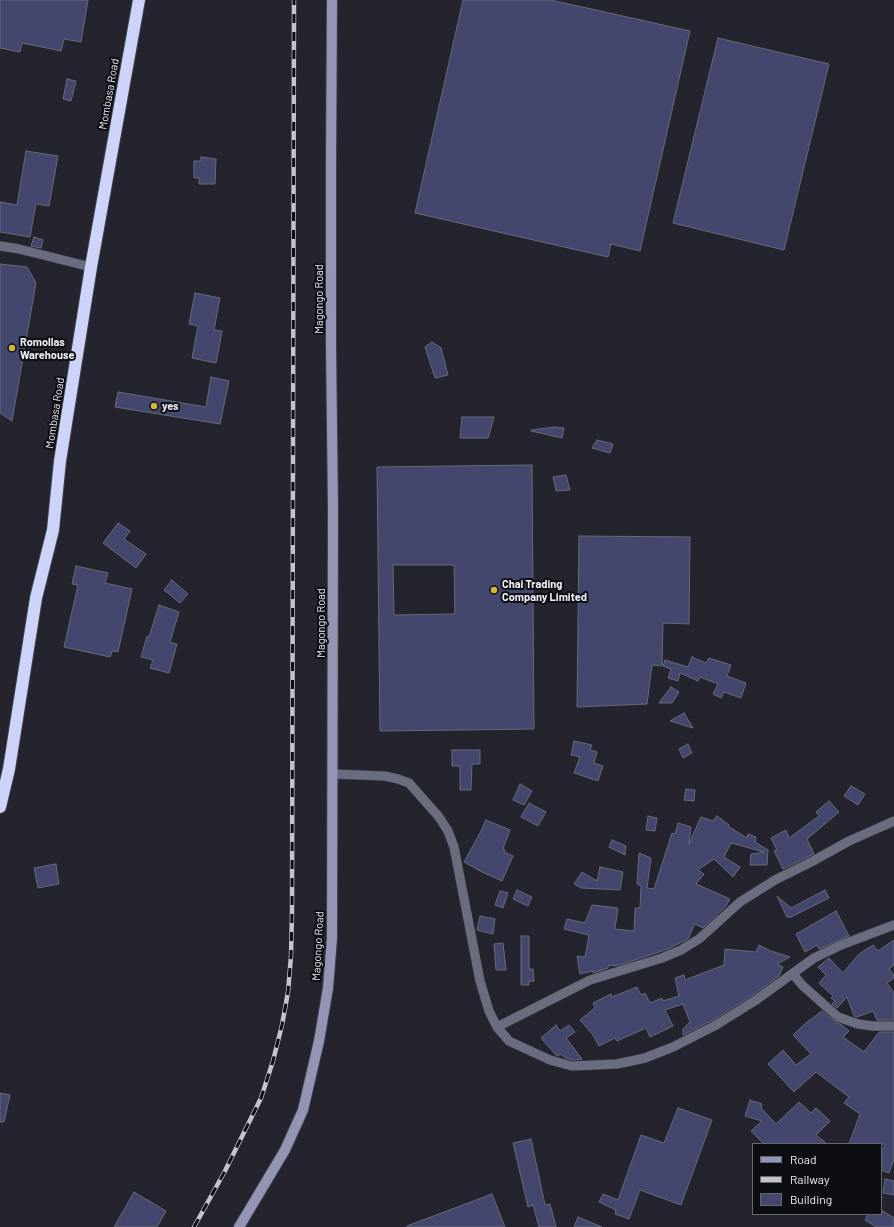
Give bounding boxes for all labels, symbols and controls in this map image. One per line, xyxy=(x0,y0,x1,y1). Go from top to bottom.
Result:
street label: Mombasa Road xyxy=(96,57,122,131)
street label: Magongo Road xyxy=(312,264,326,334)
place label: Romollas Warehouse xyxy=(20,335,75,361)
marker: Romollas Warehouse xyxy=(7,343,17,353)
street label: Mombasa Road xyxy=(43,376,67,450)
place label: yes xyxy=(162,399,179,413)
marker: yes xyxy=(149,401,159,411)
place label: Chai Trading Company Limited xyxy=(502,577,587,603)
marker: Chai Trading Company Limited xyxy=(489,585,499,595)
street label: Magongo Road xyxy=(314,588,328,658)
street label: Magongo Road xyxy=(310,911,326,981)
legend xyxy=(752,1143,882,1215)
text: Road xyxy=(790,1152,817,1166)
text: Railway xyxy=(790,1172,829,1186)
text: Building xyxy=(790,1192,832,1206)

